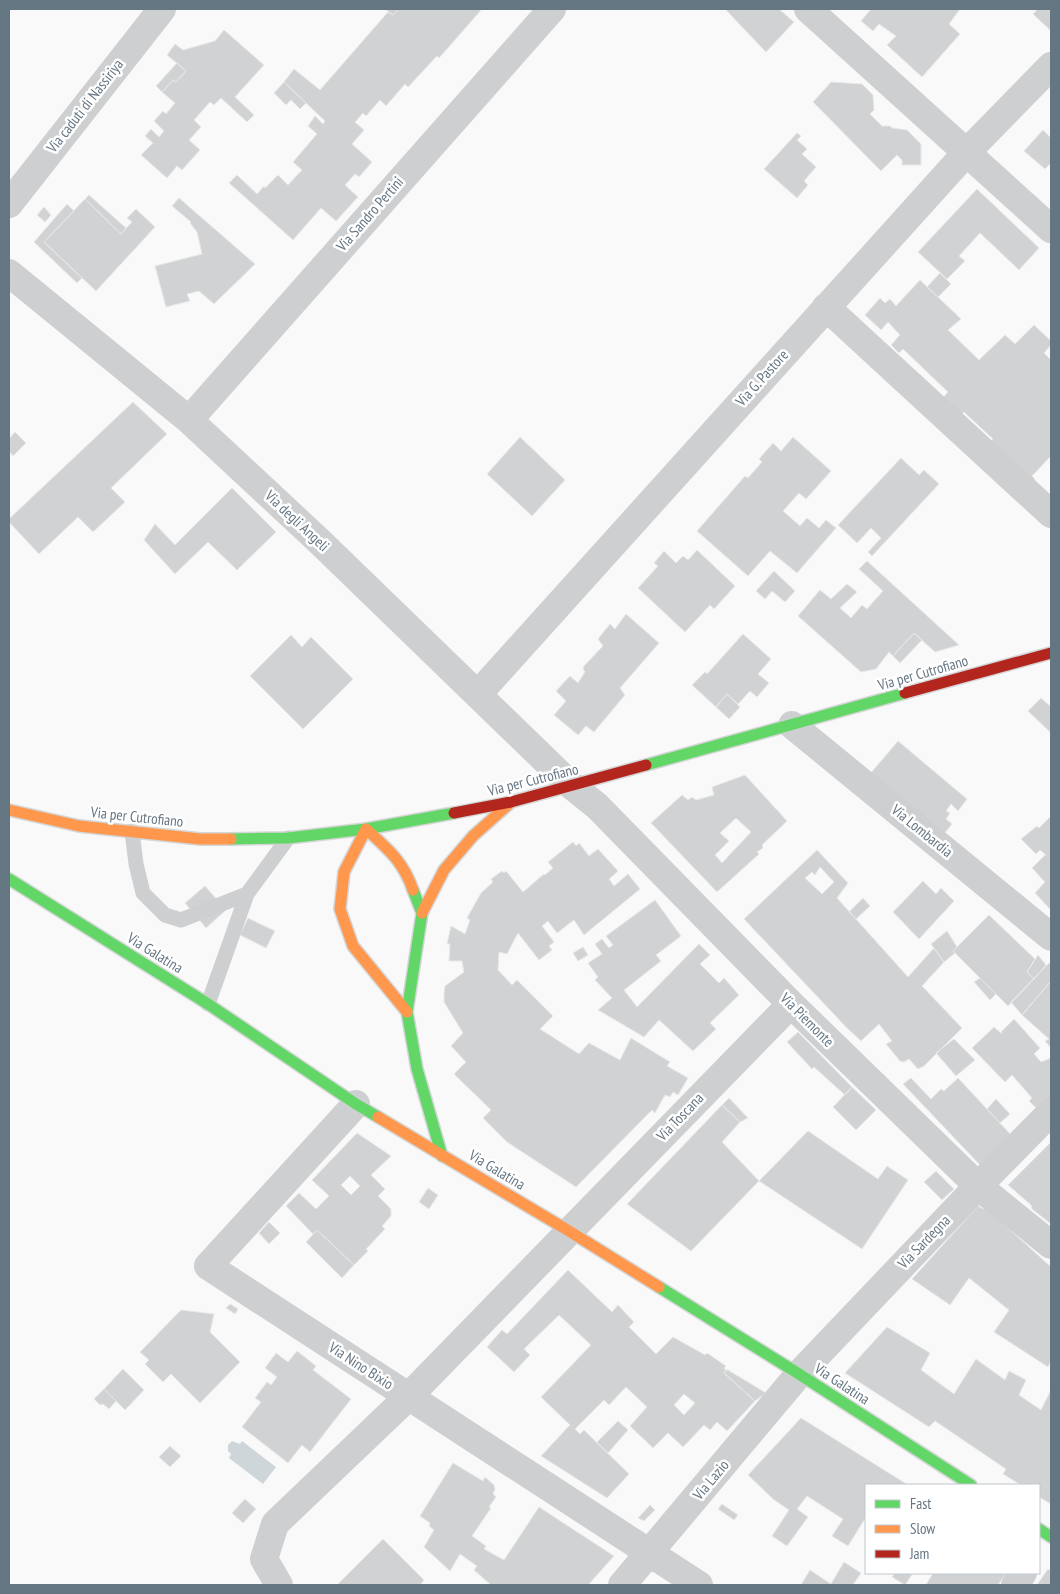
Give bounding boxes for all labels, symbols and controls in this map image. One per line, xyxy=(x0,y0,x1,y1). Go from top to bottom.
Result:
street label: Via caduti di Nassiriya xyxy=(42,55,127,157)
street label: Via Sandro Pertini xyxy=(331,172,407,256)
street label: Via G. Pastore xyxy=(731,345,792,411)
street label: Via degli Angeli xyxy=(260,485,333,555)
street label: Via per Cutrofiano xyxy=(875,651,970,695)
street label: Via per Cutrofiano xyxy=(485,759,580,800)
street label: Via Lombardia xyxy=(887,799,957,861)
street label: Via per Cutrofiano xyxy=(89,802,184,831)
street label: Via Galatina xyxy=(123,928,187,977)
street label: Via Piemonte xyxy=(776,988,838,1051)
street label: Via Toscana xyxy=(651,1089,707,1145)
street label: Via Galatina xyxy=(465,1145,529,1194)
street label: Via Sardegna xyxy=(893,1211,954,1273)
street label: Via Nino Bixio xyxy=(325,1337,397,1393)
street label: Via Galatina xyxy=(810,1358,874,1408)
street label: Via Lazio xyxy=(688,1456,733,1504)
legend xyxy=(865,1484,1040,1574)
text: Fast xyxy=(910,1494,931,1513)
text: Slow xyxy=(910,1519,935,1538)
text: Jam xyxy=(909,1544,929,1563)

